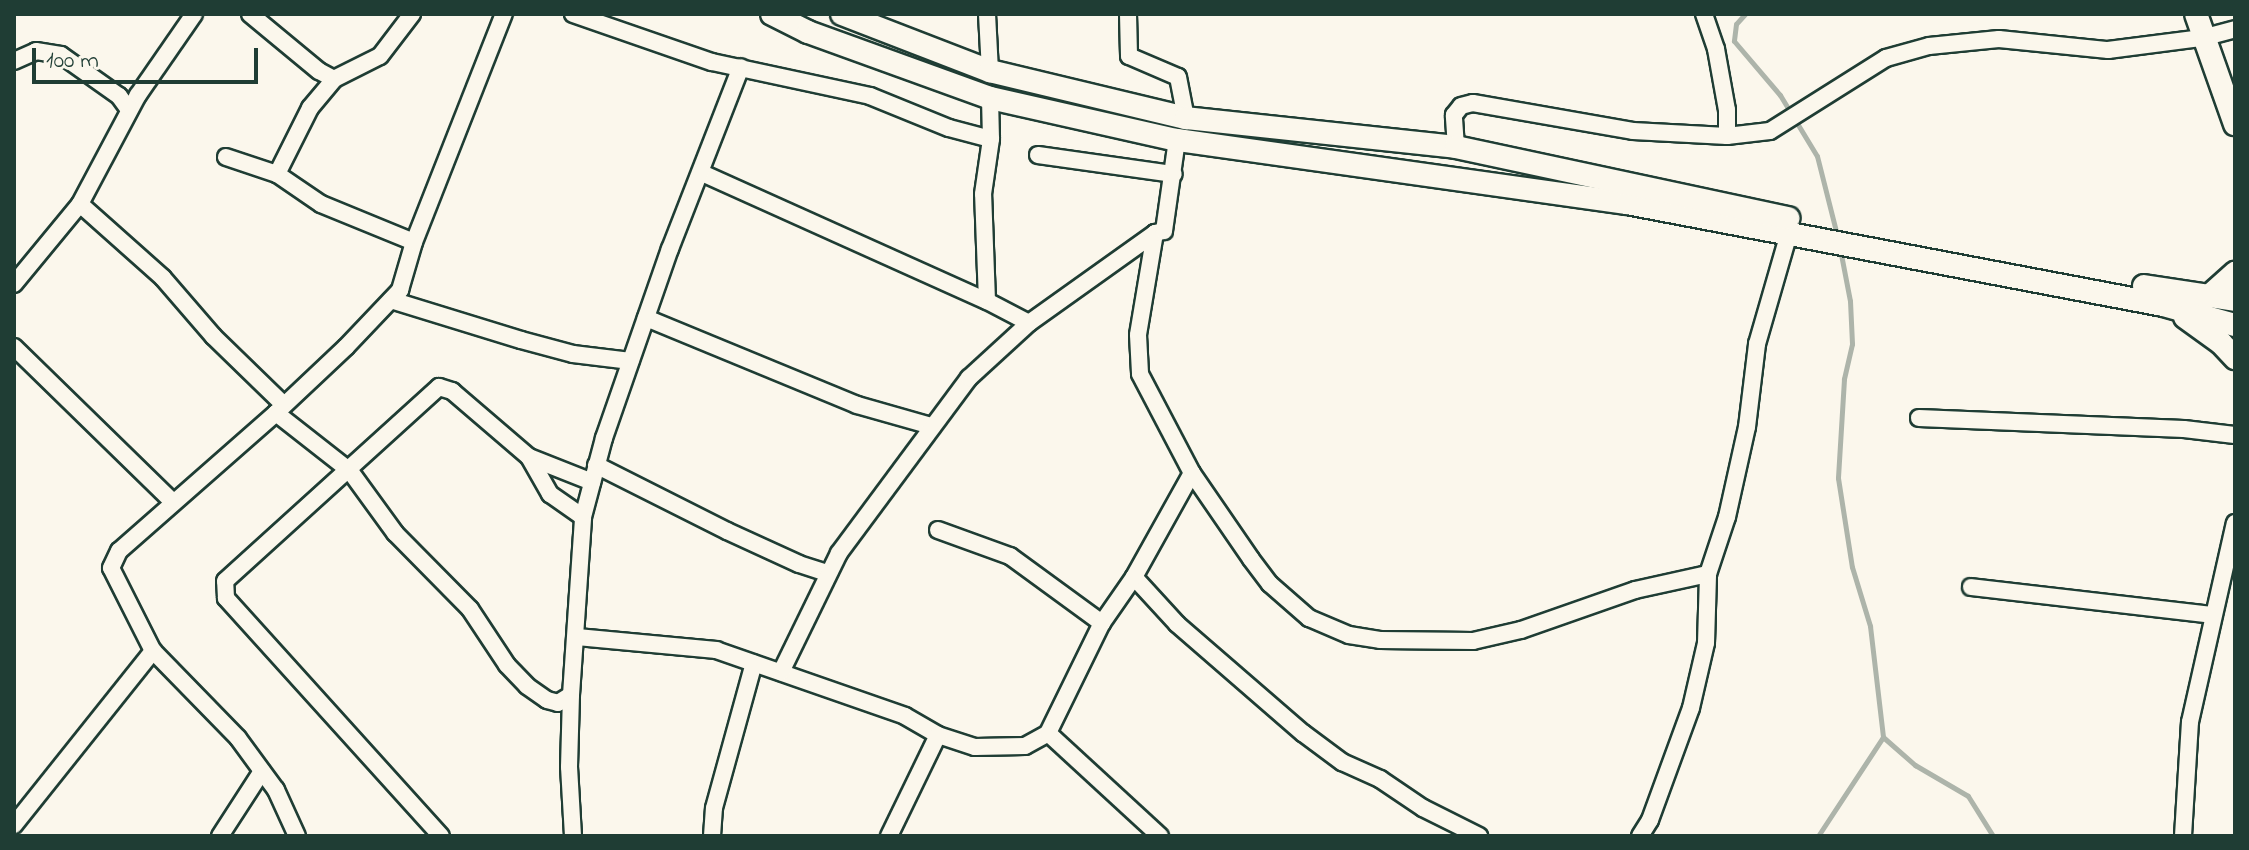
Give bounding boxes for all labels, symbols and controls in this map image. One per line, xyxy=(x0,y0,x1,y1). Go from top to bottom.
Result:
scale bar xyxy=(36,32,262,82)
text: 100 m xyxy=(46,44,99,79)

